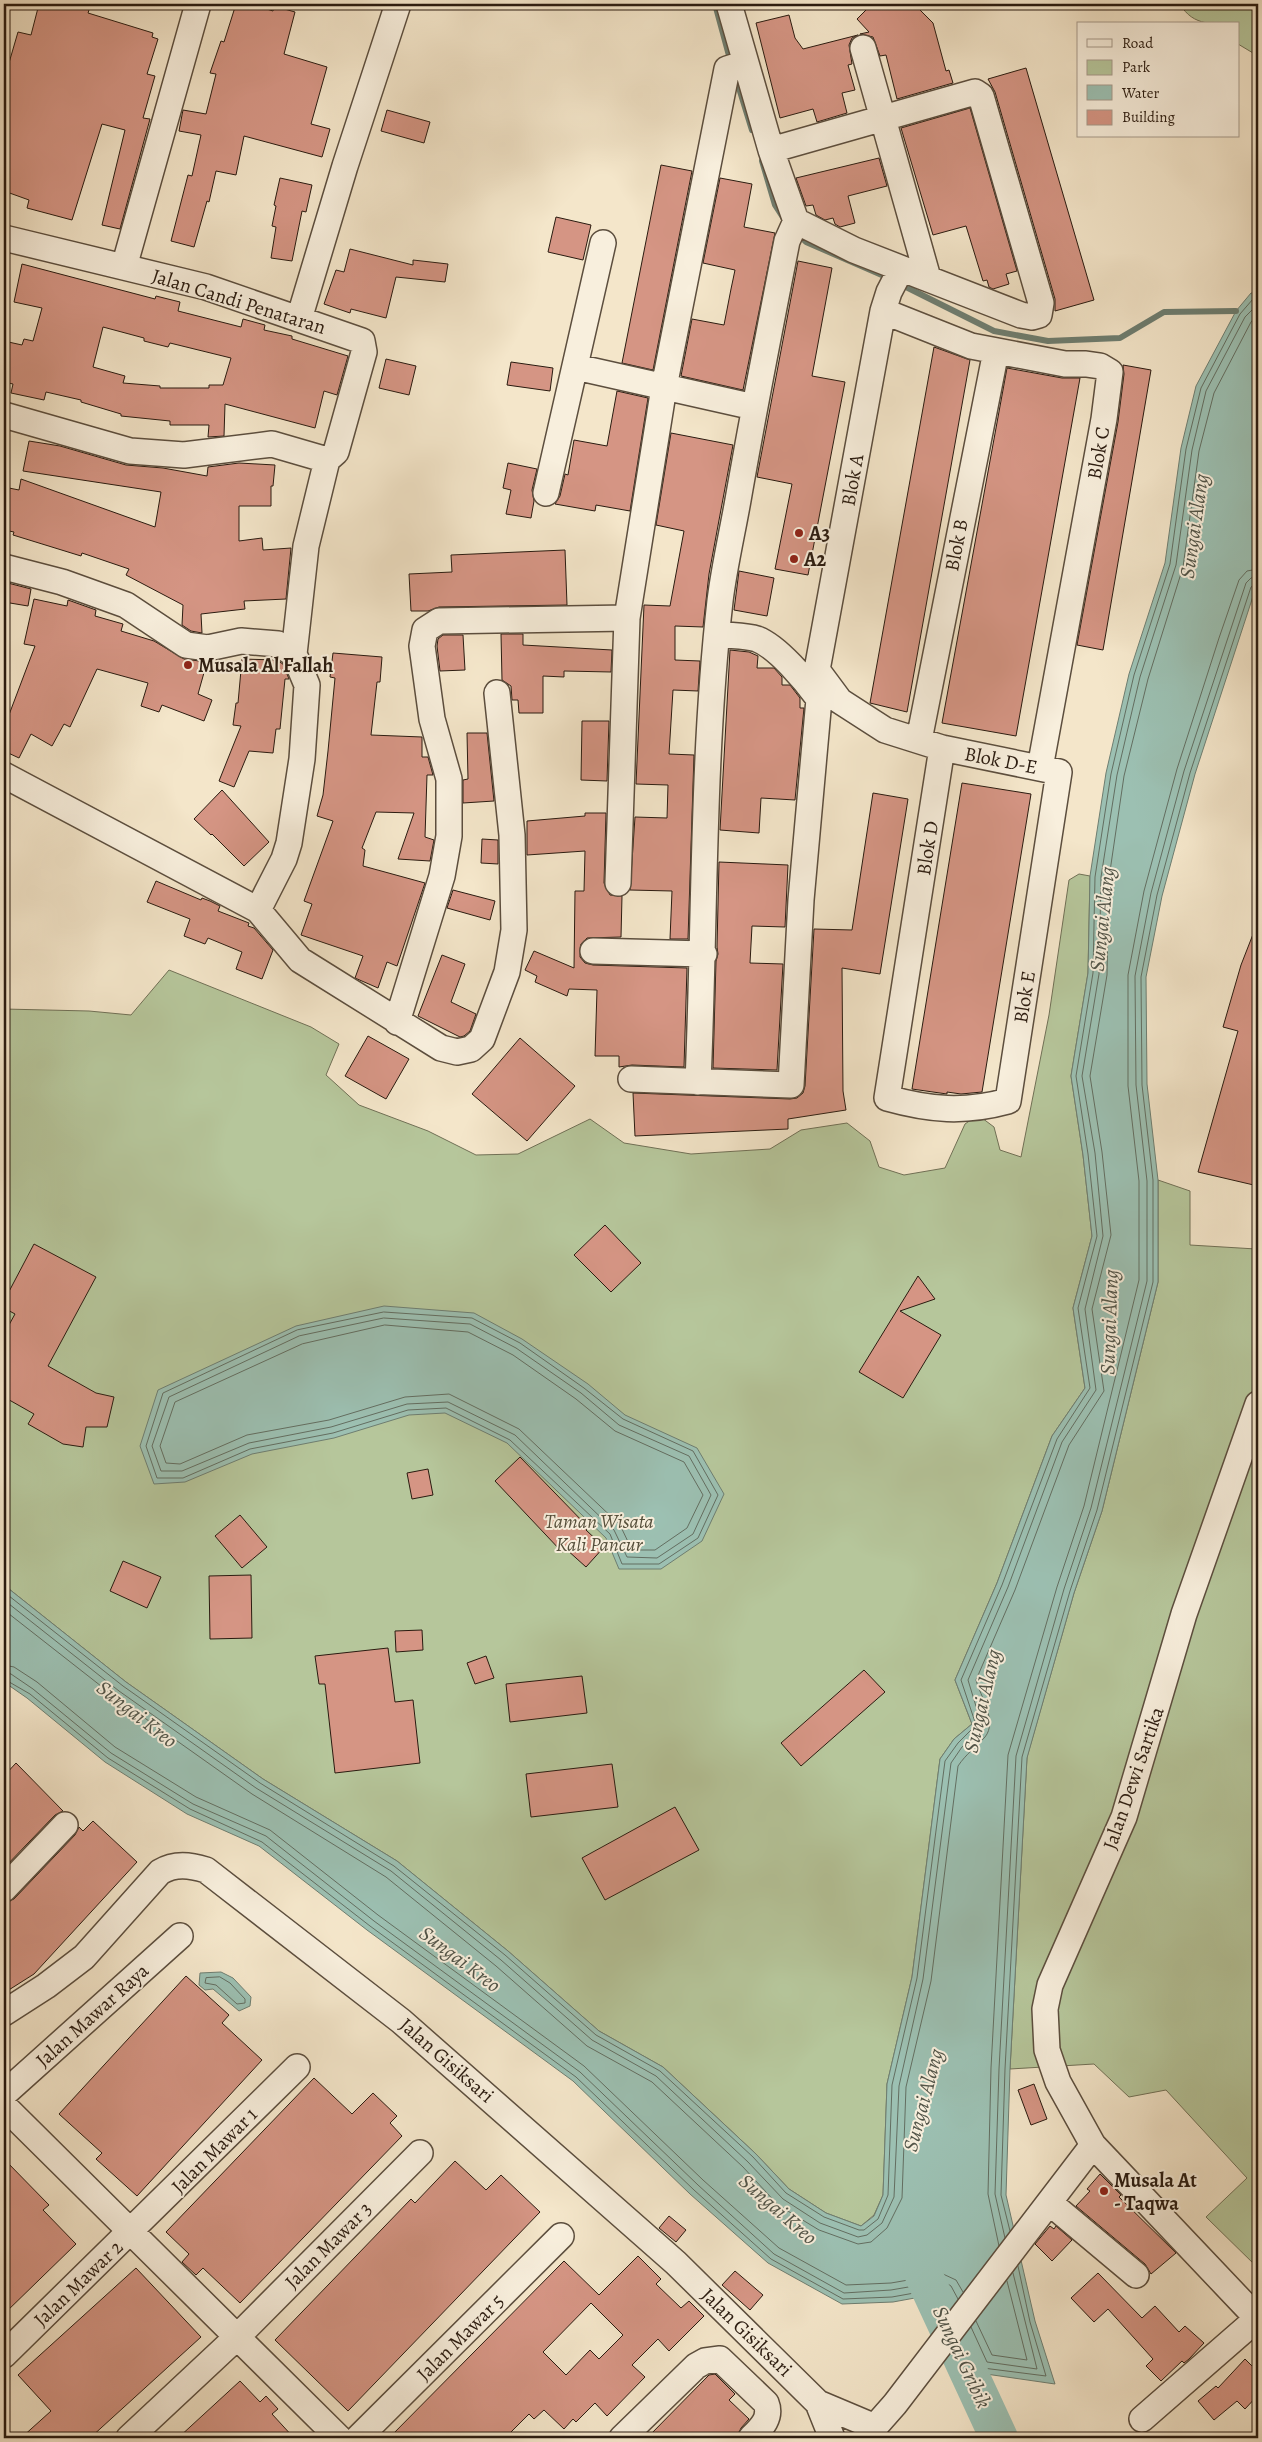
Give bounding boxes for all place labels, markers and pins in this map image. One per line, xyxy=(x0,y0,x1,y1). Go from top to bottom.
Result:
place label: A3 xyxy=(808,520,830,547)
marker: A3 xyxy=(793,527,805,539)
place label: A2 xyxy=(803,546,827,573)
marker: A2 xyxy=(788,553,800,565)
place label: Musala Al Fallah xyxy=(198,652,333,679)
marker: Musala Al Fallah xyxy=(182,659,194,671)
place label: Musala At - Taqwa xyxy=(1114,2167,1197,2217)
marker: Musala At - Taqwa xyxy=(1098,2185,1110,2197)

